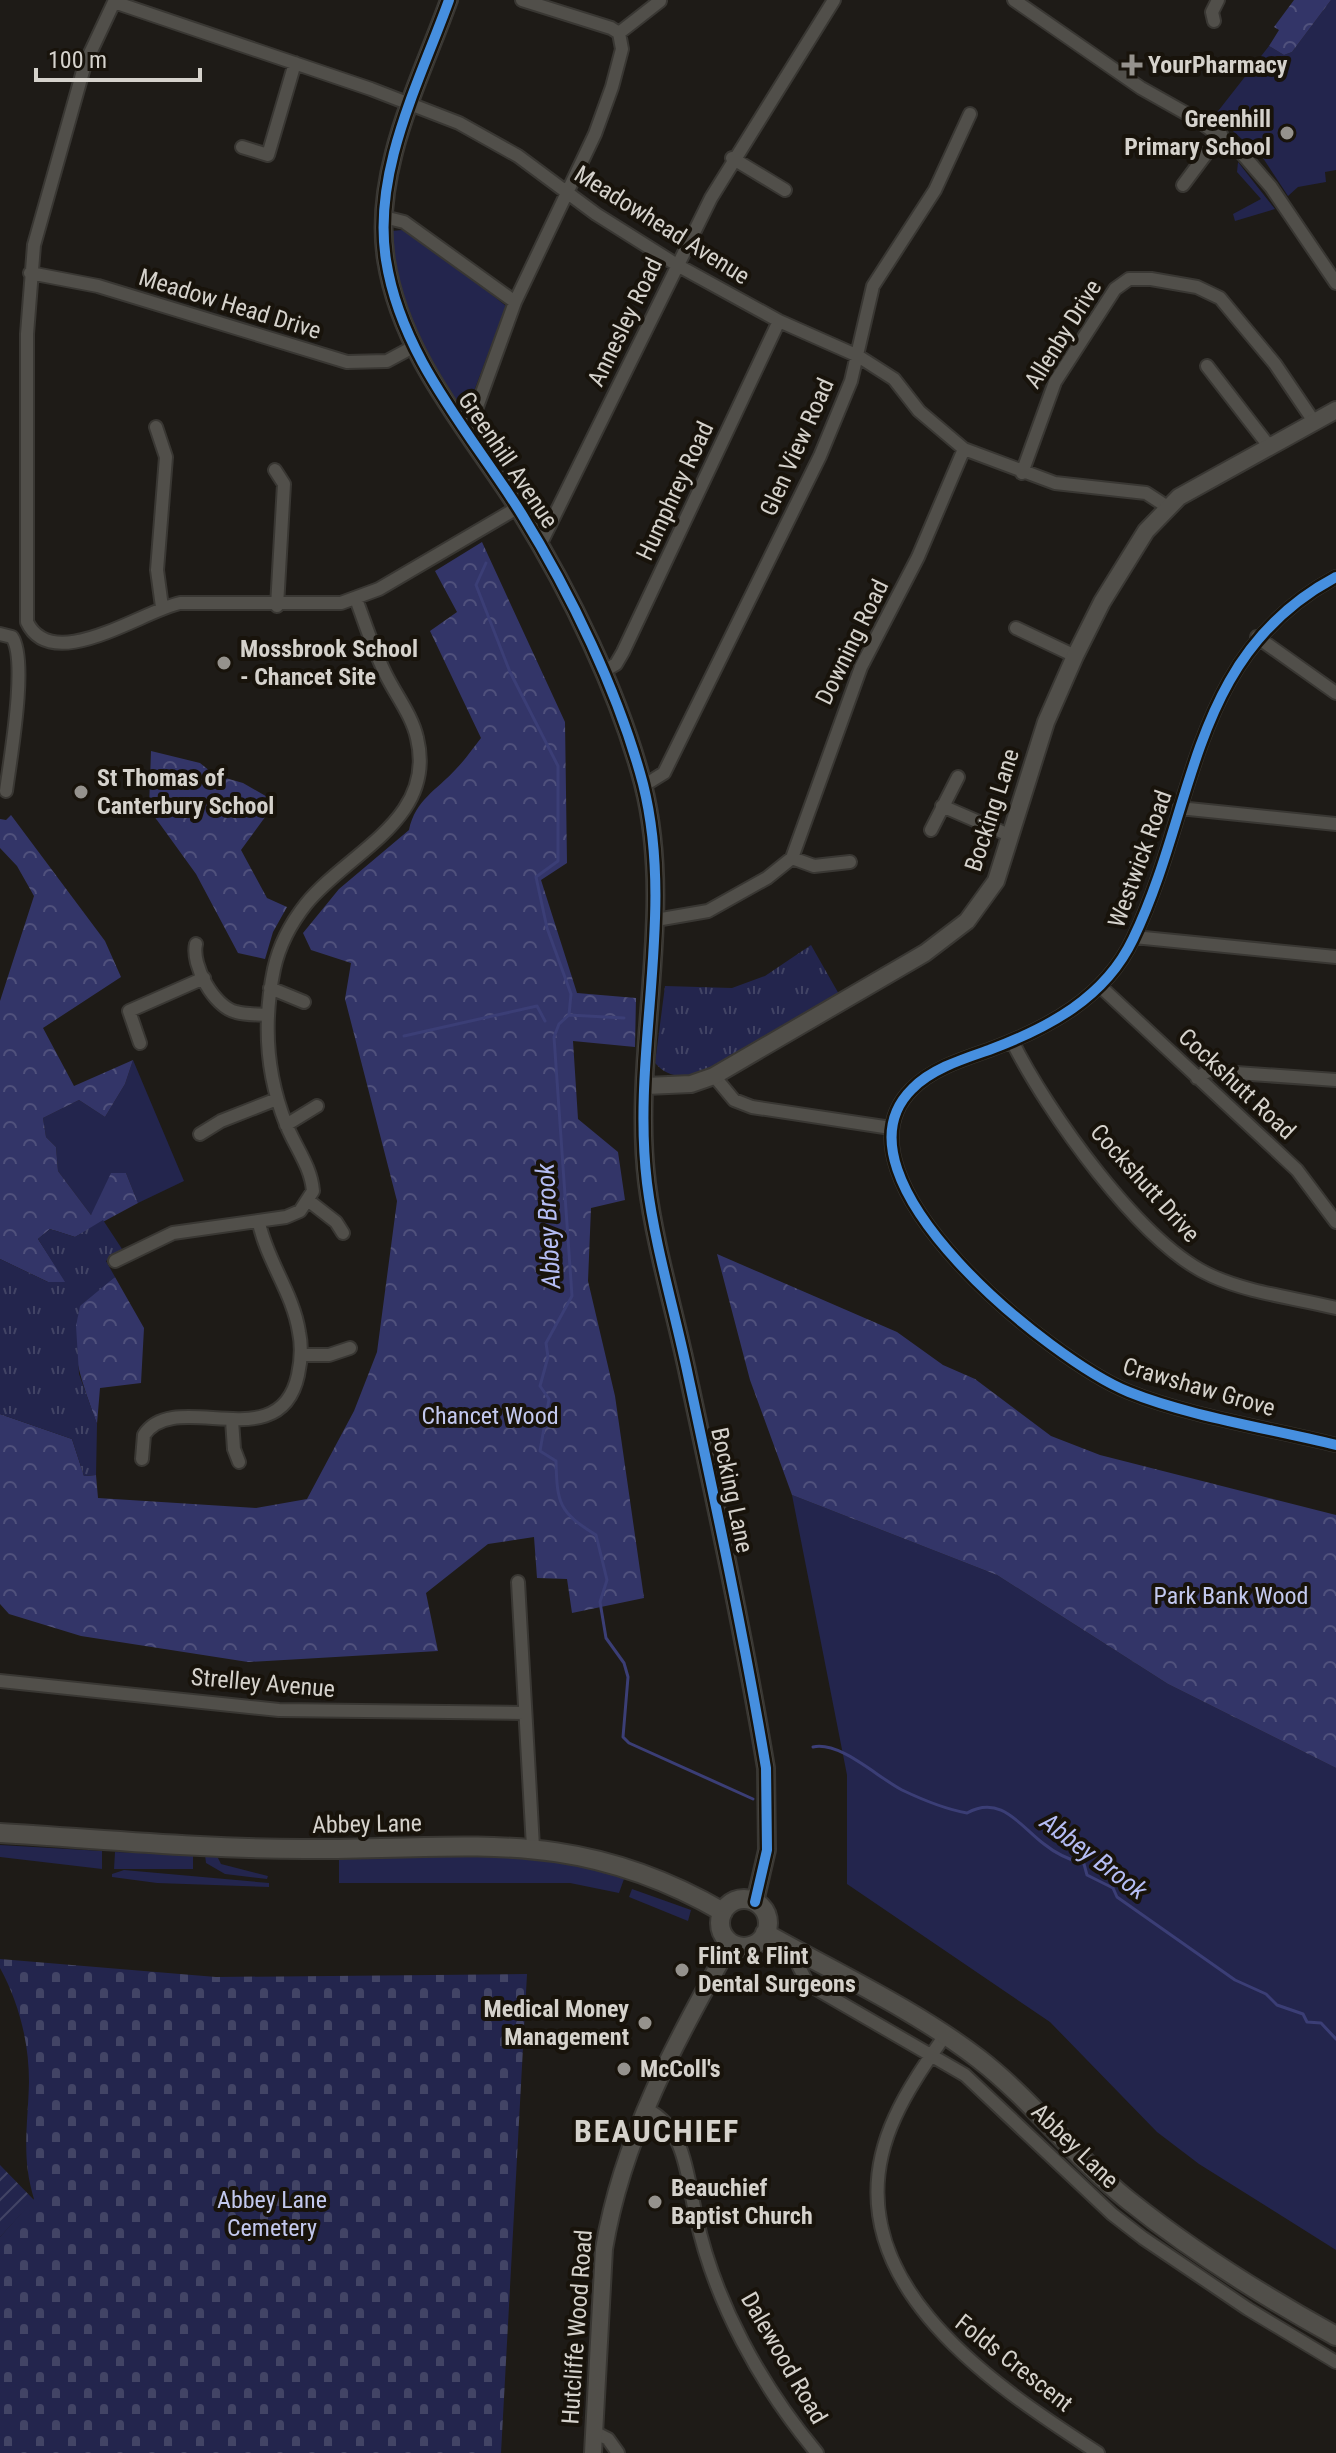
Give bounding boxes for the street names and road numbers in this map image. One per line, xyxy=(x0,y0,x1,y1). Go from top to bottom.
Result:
street label: Meadowhead Avenue xyxy=(569,160,755,290)
street label: Annesley Road xyxy=(582,253,668,391)
street label: Meadow Head Drive xyxy=(136,263,324,345)
street label: Allenby Drive xyxy=(1019,274,1107,394)
street label: Glen View Road xyxy=(754,374,840,520)
street label: Greenhill Avenue xyxy=(452,387,564,533)
street label: Humphrey Road xyxy=(631,417,719,565)
street label: Downing Road xyxy=(810,575,894,709)
street label: Bocking Lane xyxy=(959,745,1025,875)
street label: Westwick Road xyxy=(1102,787,1178,931)
street label: Cockshutt Road xyxy=(1173,1023,1301,1145)
street label: Cockshutt Drive xyxy=(1085,1118,1205,1248)
street label: Crawshaw Grove xyxy=(1120,1352,1278,1422)
street label: Bocking Lane xyxy=(705,1425,759,1555)
street label: Strelley Avenue xyxy=(190,1663,336,1703)
street label: Abbey Lane xyxy=(312,1809,422,1839)
street label: Abbey Lane xyxy=(1026,2098,1124,2194)
street label: Hutcliffe Wood Road xyxy=(556,2229,598,2425)
street label: Dalewood Road xyxy=(735,2287,833,2429)
street label: Folds Crescent xyxy=(950,2309,1078,2417)

